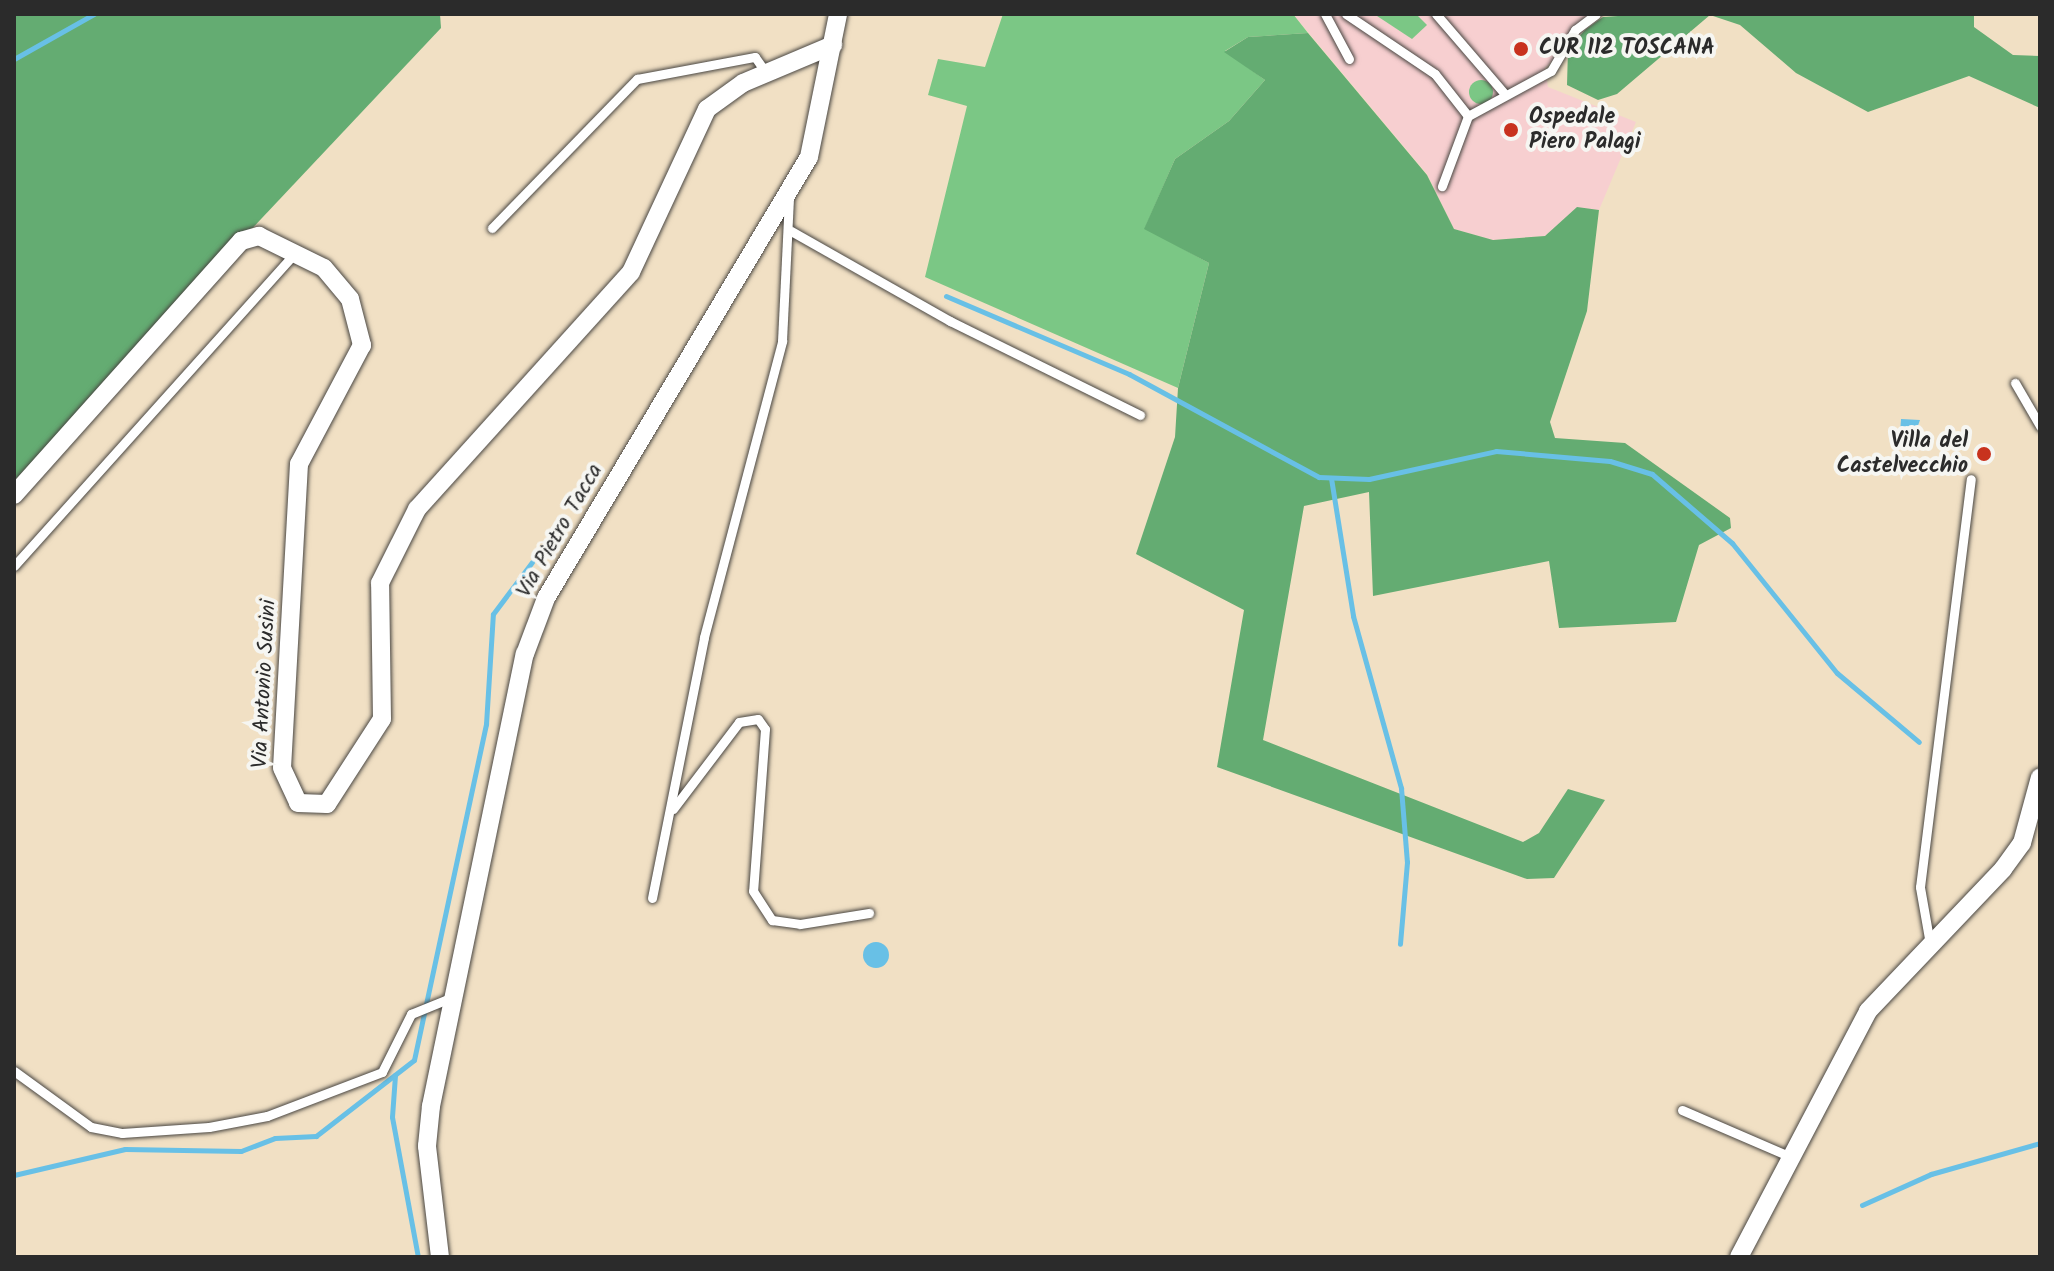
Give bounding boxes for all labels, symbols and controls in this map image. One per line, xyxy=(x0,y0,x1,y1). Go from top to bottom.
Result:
place label: CUR 112 TOSCANA xyxy=(1539,36,1715,62)
marker: CUR 112 TOSCANA xyxy=(1510,38,1532,60)
place label: Ospedale Piero Palagi xyxy=(1529,104,1641,156)
marker: Ospedale Piero Palagi xyxy=(1500,119,1522,141)
place label: Villa del Castelvecchio xyxy=(1837,428,1968,480)
marker: Villa del Castelvecchio xyxy=(1975,445,1993,463)
street label: Via Pietro Tacca xyxy=(511,460,609,602)
street label: Via Antonio Susini xyxy=(247,599,283,769)

